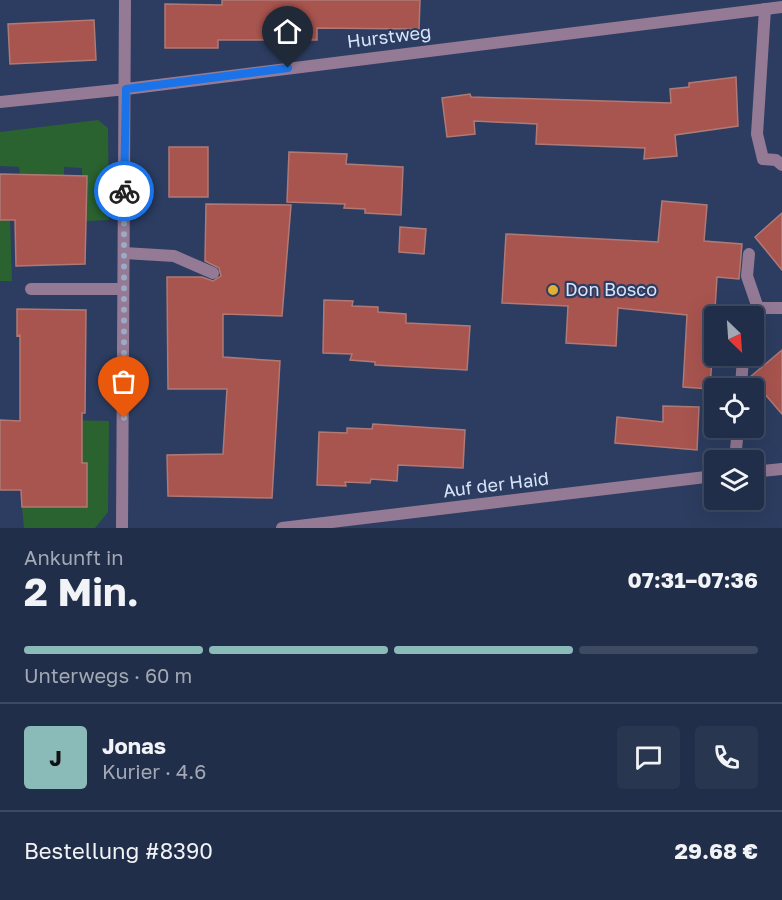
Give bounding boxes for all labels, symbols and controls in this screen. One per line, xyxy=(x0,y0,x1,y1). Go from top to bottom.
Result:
pin xyxy=(262,6,313,68)
icon: home xyxy=(271,15,304,48)
street label: Hurstweg xyxy=(346,20,432,52)
courier xyxy=(94,161,154,221)
icon: bike xyxy=(108,175,141,208)
place label: Don Bosco xyxy=(565,278,657,300)
marker: Don Bosco xyxy=(546,283,560,297)
north arrow xyxy=(704,306,764,366)
map controls xyxy=(704,306,764,510)
pin xyxy=(98,356,149,418)
icon: bag xyxy=(107,365,140,398)
button: locate xyxy=(704,378,764,438)
button: layers xyxy=(704,450,764,510)
street label: Auf der Haid xyxy=(442,467,550,501)
text: Ankunft in xyxy=(24,545,124,569)
text: 07:31–07:36 xyxy=(628,566,758,593)
text: 2 Min. xyxy=(24,568,139,615)
text: Unterwegs · 60 m xyxy=(24,663,192,687)
button: chat xyxy=(617,726,680,789)
button: phone xyxy=(695,726,758,789)
text: Jonas xyxy=(102,732,166,759)
text: J xyxy=(49,744,62,771)
text: Kurier · 4.6 xyxy=(102,759,206,783)
text: Bestellung #8390 xyxy=(24,837,213,864)
text: 29.68 € xyxy=(675,837,758,864)

